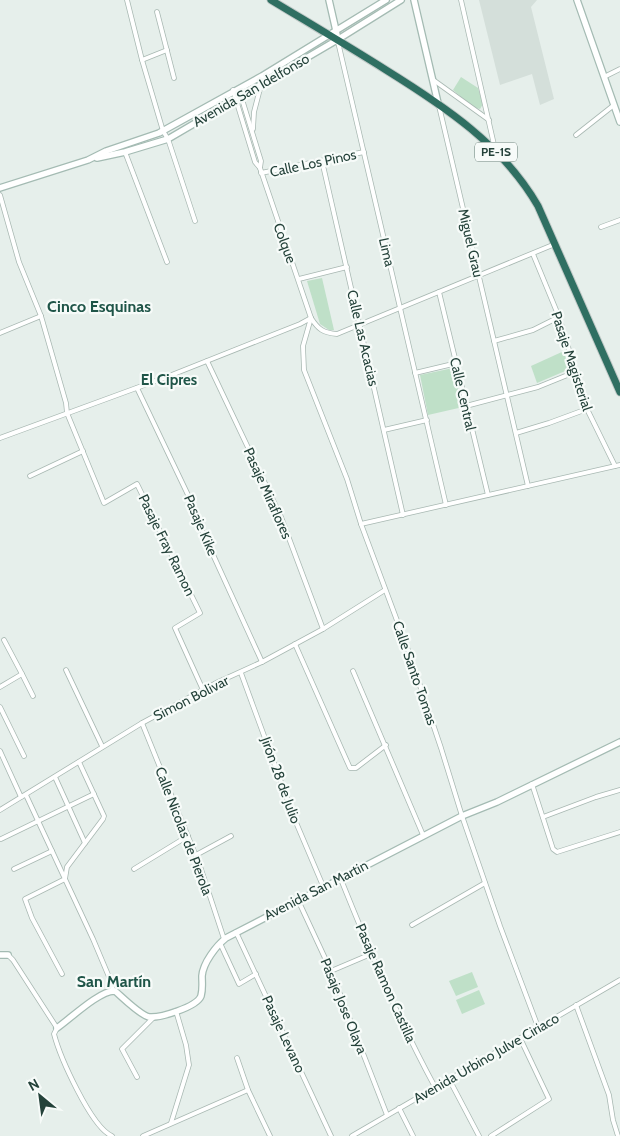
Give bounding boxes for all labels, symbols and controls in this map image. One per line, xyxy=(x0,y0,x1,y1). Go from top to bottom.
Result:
street label: Avenida San Idelfonso xyxy=(190,49,313,131)
road number: PE-1S xyxy=(475,142,517,162)
street label: Calle Los Pinos xyxy=(268,145,358,181)
street label: Miguel Grau xyxy=(454,207,488,279)
street label: Colque xyxy=(269,220,301,266)
street label: Lima xyxy=(375,236,399,268)
street label: Calle Las Acacias xyxy=(343,288,383,388)
district label: Cinco Esquinas xyxy=(47,297,151,316)
street label: Pasaje Magisterial xyxy=(547,309,597,414)
street label: Calle Central xyxy=(446,356,480,433)
district label: El Cipres xyxy=(141,371,197,389)
street label: Pasaje Miraflores xyxy=(240,444,296,542)
street label: Pasaje Fray Ramon xyxy=(135,491,199,599)
street label: Pasaje Kike xyxy=(180,492,222,558)
street label: Calle Santo Tomas xyxy=(389,618,441,728)
street label: Simon Bolivar xyxy=(150,671,232,725)
street label: Jirón 28 de Julio xyxy=(257,733,305,826)
street label: Calle Nicolas de Pierola xyxy=(151,764,217,898)
street label: Avenida San Martin xyxy=(261,856,371,924)
street label: Pasaje Ramon Castilla xyxy=(352,921,420,1046)
street label: Pasaje Jose Olaya xyxy=(317,955,371,1057)
district label: San Martín xyxy=(77,972,151,991)
street label: Pasaje Levano xyxy=(258,992,310,1076)
street label: Avenida Urbino Julve Ciriaco xyxy=(410,1009,562,1107)
north arrow xyxy=(15,1071,65,1121)
text: N xyxy=(25,1074,42,1095)

